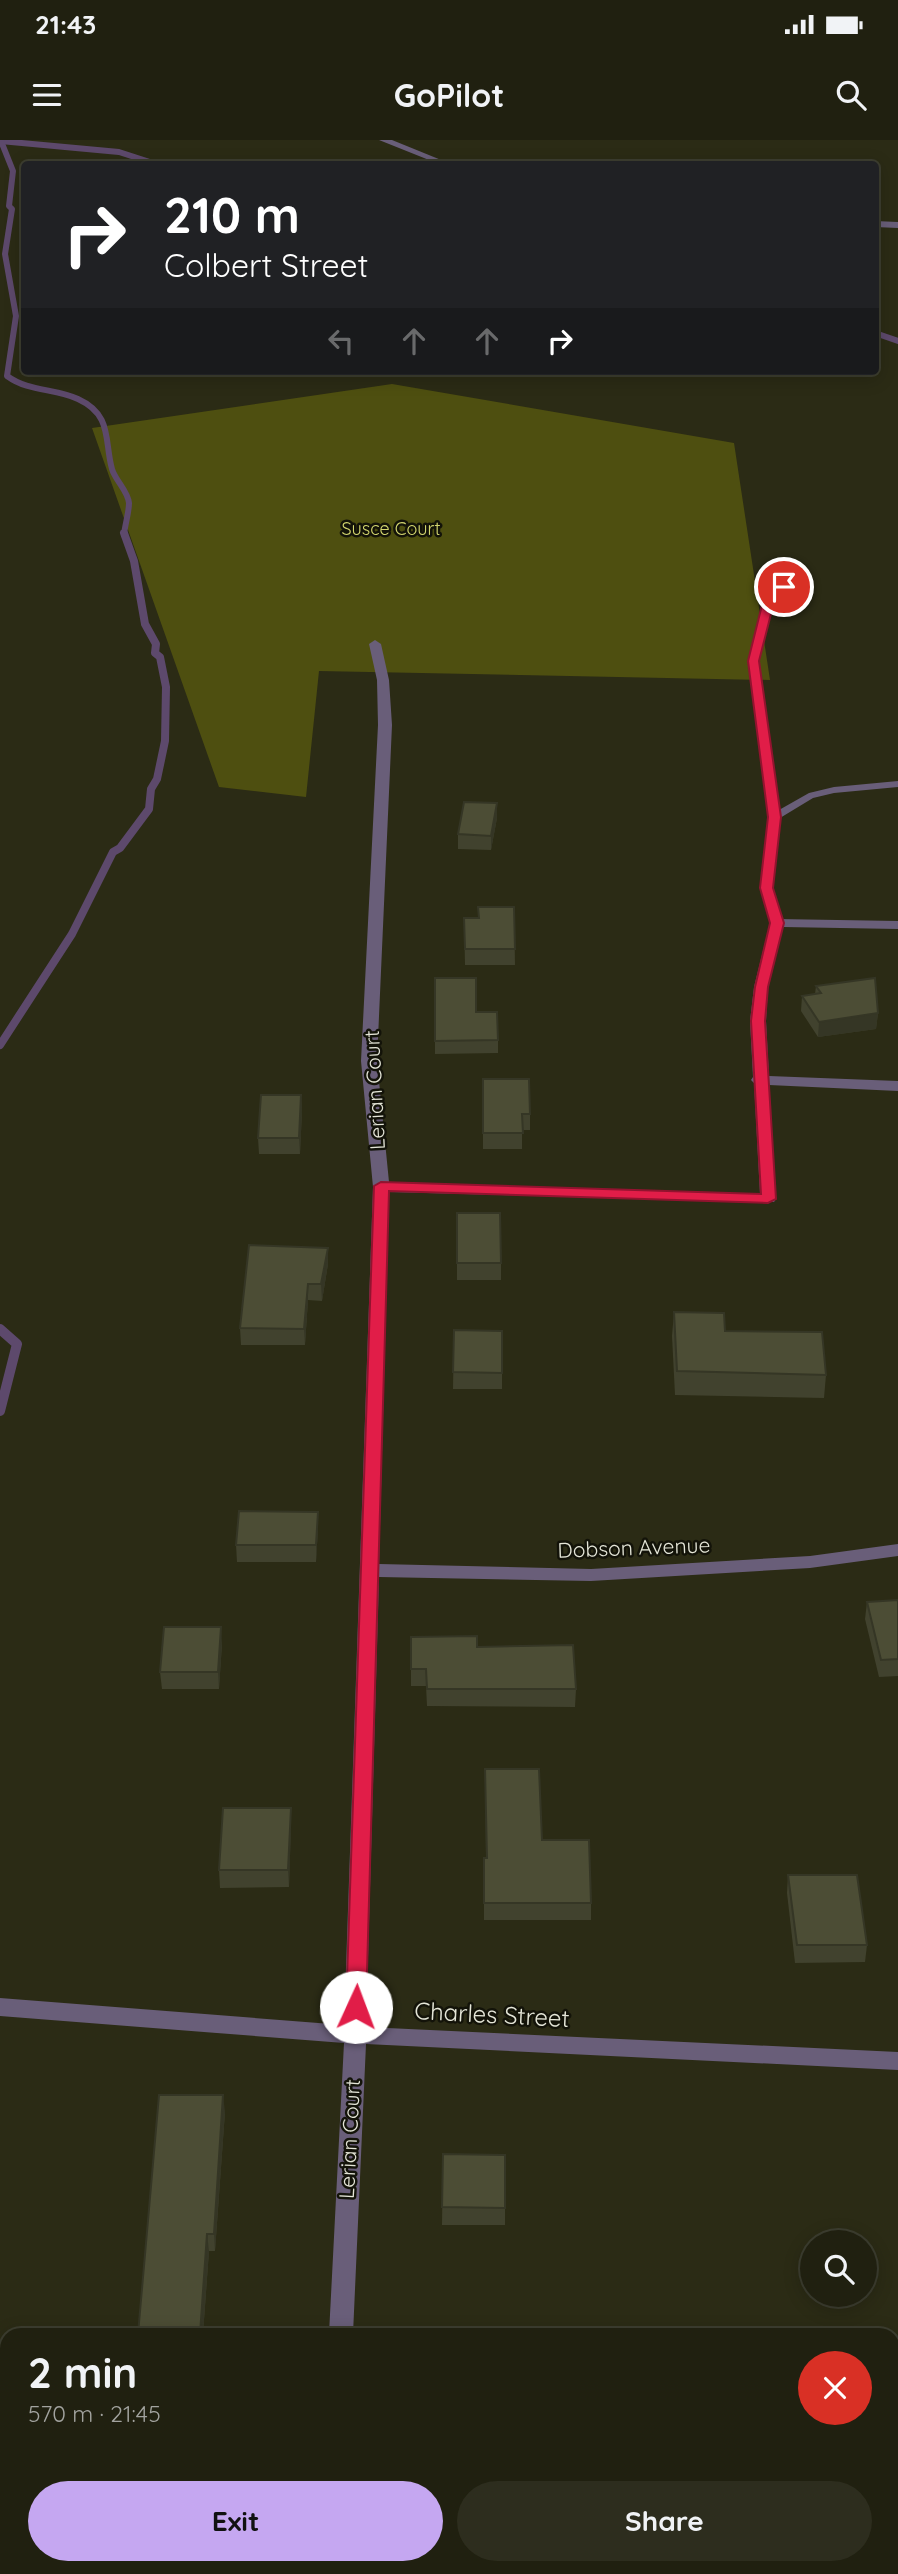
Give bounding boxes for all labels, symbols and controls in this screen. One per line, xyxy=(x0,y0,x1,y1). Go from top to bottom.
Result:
text: 21:43 xyxy=(35,8,96,41)
text: GoPilot xyxy=(394,75,504,115)
icon: menu xyxy=(28,76,66,114)
icon: search xyxy=(832,76,870,114)
text: 210 m xyxy=(164,184,300,245)
icon: right xyxy=(49,189,140,280)
text: Colbert Street xyxy=(164,245,368,285)
icon: left xyxy=(322,322,360,360)
icon: ahead xyxy=(395,322,433,360)
icon: ahead xyxy=(468,322,506,360)
icon: right xyxy=(541,322,579,360)
park label: Susce Court xyxy=(341,517,441,540)
pin xyxy=(754,557,814,617)
icon: arrive xyxy=(765,568,803,606)
street label: Lerian Court xyxy=(358,1030,390,1151)
street label: Dobson Avenue xyxy=(557,1531,711,1563)
position arrow xyxy=(319,1970,393,2044)
street label: Charles Street xyxy=(414,1995,570,2033)
street label: Lerian Court xyxy=(333,2078,365,2199)
map controls xyxy=(800,2230,877,2307)
button: search xyxy=(800,2230,877,2307)
text: 2 min xyxy=(28,2346,137,2399)
button: close xyxy=(798,2351,872,2425)
text: 570 m · 21:45 xyxy=(28,2399,161,2428)
button: Exit xyxy=(28,2481,443,2561)
button: Share xyxy=(457,2481,872,2561)

